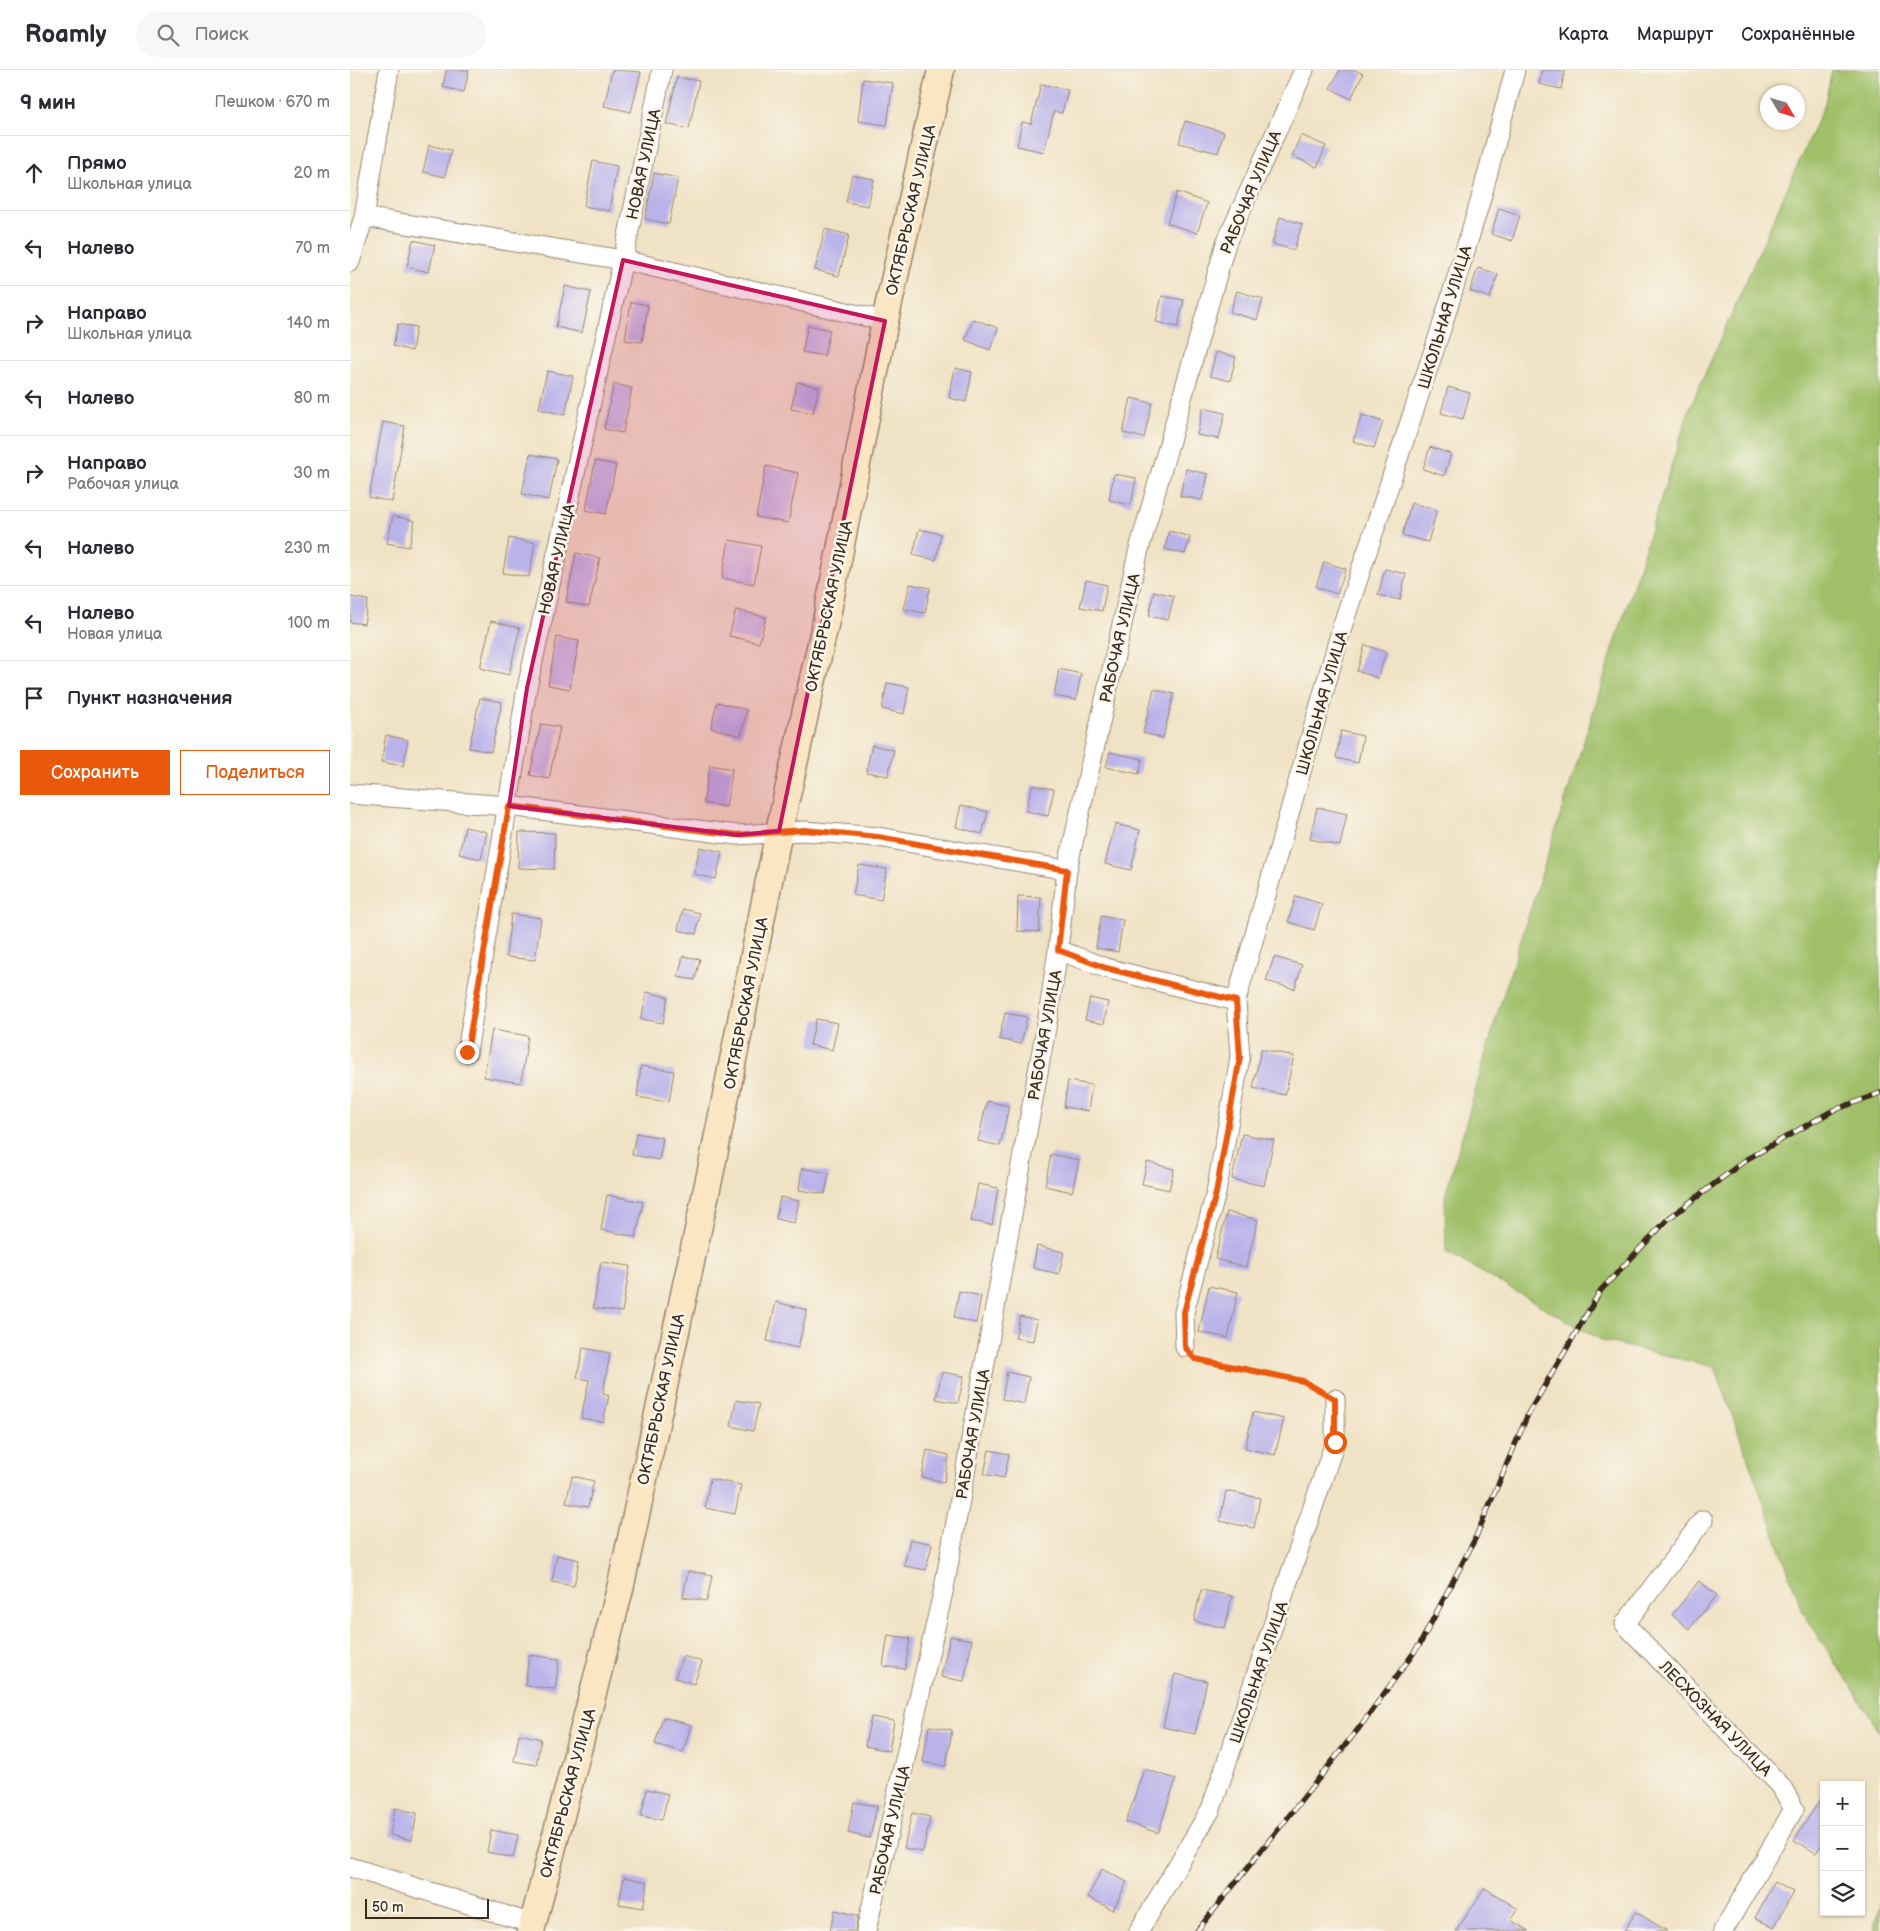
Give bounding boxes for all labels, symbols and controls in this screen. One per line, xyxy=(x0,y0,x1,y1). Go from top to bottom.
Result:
search box xyxy=(136,12,486,57)
text: Roamly xyxy=(25,20,106,49)
icon: search xyxy=(154,21,182,49)
text: Поиск xyxy=(194,23,249,46)
text: Карта xyxy=(1558,24,1609,45)
text: Маршрут xyxy=(1637,24,1713,45)
text: Сохранённые xyxy=(1741,24,1855,45)
north arrow xyxy=(1760,85,1805,130)
text: 9 мин xyxy=(20,90,76,115)
text: Пешком · 670 m xyxy=(215,93,330,112)
street label: НОВАЯ УЛИЦА xyxy=(623,107,666,222)
street label: ОКТЯБРЬСКАЯ УЛИЦА xyxy=(883,123,940,298)
street label: РАБОЧАЯ УЛИЦА xyxy=(1217,128,1286,257)
text: Прямо xyxy=(67,152,127,175)
icon: ahead xyxy=(20,159,48,187)
text: 20 m xyxy=(294,164,330,183)
text: Школьная улица xyxy=(67,175,192,194)
icon: left xyxy=(20,234,48,262)
text: Налево xyxy=(67,237,134,260)
text: 70 m xyxy=(295,239,330,258)
street label: ШКОЛЬНАЯ УЛИЦА xyxy=(1415,243,1476,391)
text: Направо xyxy=(67,302,147,325)
icon: right xyxy=(20,309,48,337)
text: 140 m xyxy=(287,314,330,333)
text: Школьная улица xyxy=(67,325,192,344)
icon: left xyxy=(20,384,48,412)
text: Налево xyxy=(67,387,134,410)
text: 80 m xyxy=(294,389,330,408)
text: Направо xyxy=(67,452,147,475)
icon: right xyxy=(20,459,48,487)
text: 30 m xyxy=(293,464,330,483)
text: Рабочая улица xyxy=(67,475,179,494)
street label: НОВАЯ УЛИЦА xyxy=(535,502,580,617)
street label: ОКТЯБРЬСКАЯ УЛИЦА xyxy=(802,518,857,694)
icon: left xyxy=(20,534,48,562)
text: Налево xyxy=(67,537,134,560)
text: 230 m xyxy=(284,539,330,558)
street label: РАБОЧАЯ УЛИЦА xyxy=(1096,571,1145,705)
text: Налево xyxy=(67,602,134,625)
icon: left xyxy=(20,609,48,637)
text: 100 m xyxy=(287,614,330,633)
text: Новая улица xyxy=(67,625,163,644)
street label: ШКОЛЬНАЯ УЛИЦА xyxy=(1293,629,1352,778)
icon: arrive xyxy=(20,684,48,712)
text: Пункт назначения xyxy=(67,687,232,710)
button: Сохранить xyxy=(20,750,170,795)
button: Поделиться xyxy=(180,750,330,795)
street label: ОКТЯБРЬСКАЯ УЛИЦА xyxy=(720,915,773,1091)
street label: РАБОЧАЯ УЛИЦА xyxy=(1025,968,1066,1102)
route end xyxy=(456,1041,479,1064)
street label: ОКТЯБРЬСКАЯ УЛИЦА xyxy=(634,1311,689,1487)
street label: РАБОЧАЯ УЛИЦА xyxy=(953,1367,994,1501)
route start xyxy=(1324,1431,1347,1454)
street label: ШКОЛЬНАЯ УЛИЦА xyxy=(1226,1599,1293,1746)
street label: ЛЕСХОЗНАЯ УЛИЦА xyxy=(1654,1657,1775,1781)
street label: ОКТЯБРЬСКАЯ УЛИЦА xyxy=(537,1706,600,1880)
street label: РАБОЧАЯ УЛИЦА xyxy=(866,1763,915,1897)
map controls xyxy=(1820,1781,1865,1916)
button: + xyxy=(1820,1781,1865,1826)
button: − xyxy=(1820,1826,1865,1871)
button: layers xyxy=(1820,1871,1865,1916)
scale bar xyxy=(365,1896,489,1919)
text: 50 m xyxy=(372,1899,404,1916)

